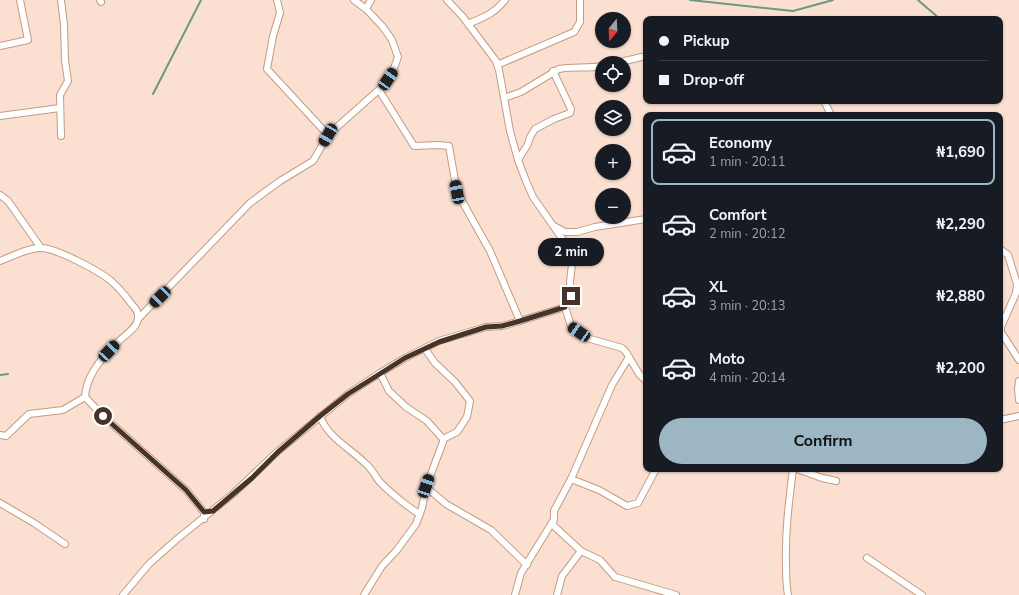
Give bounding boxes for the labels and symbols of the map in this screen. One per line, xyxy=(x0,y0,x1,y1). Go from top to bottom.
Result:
north arrow xyxy=(595,12,631,48)
car xyxy=(376,66,400,92)
car xyxy=(317,122,339,148)
car xyxy=(449,179,465,205)
callout: 2 min xyxy=(538,238,604,266)
car xyxy=(147,284,173,310)
route end xyxy=(562,287,580,305)
car xyxy=(566,320,592,344)
car xyxy=(96,338,122,364)
route start xyxy=(94,407,112,425)
car xyxy=(416,473,436,499)

